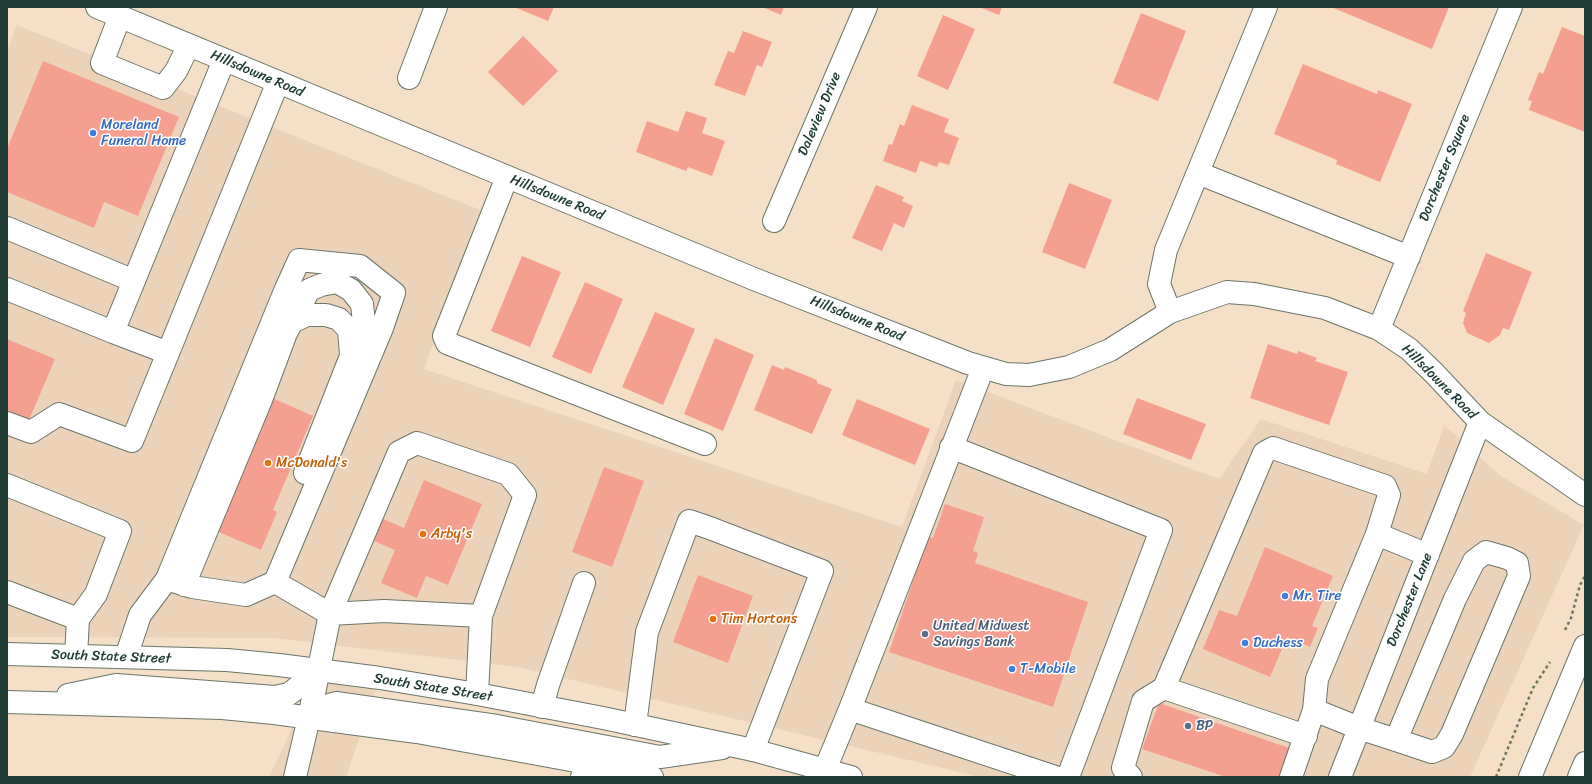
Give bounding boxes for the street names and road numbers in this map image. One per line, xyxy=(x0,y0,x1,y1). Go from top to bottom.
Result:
street label: Hillsdowne Road xyxy=(208,47,306,101)
street label: Daleview Drive xyxy=(795,70,845,158)
street label: Dorchester Square xyxy=(1416,112,1474,224)
street label: Hillsdowne Road xyxy=(508,172,606,224)
street label: Hillsdowne Road xyxy=(808,293,906,345)
street label: Hillsdowne Road xyxy=(1398,341,1480,423)
street label: Dorchester Lane xyxy=(1384,551,1436,649)
street label: South State Street xyxy=(51,647,171,667)
street label: South State Street xyxy=(372,670,494,706)

